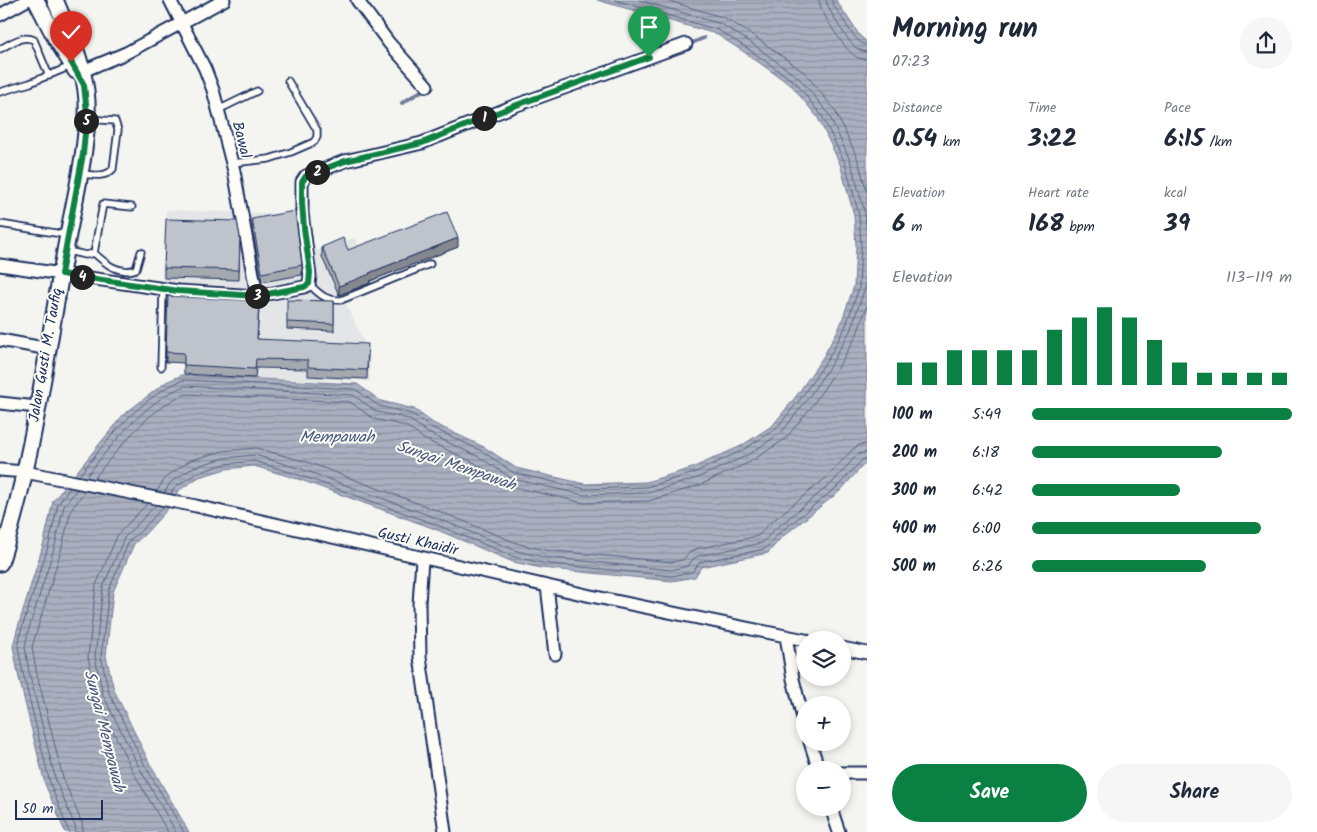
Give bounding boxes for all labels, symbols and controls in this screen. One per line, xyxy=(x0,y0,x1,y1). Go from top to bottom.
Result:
pin xyxy=(628,6,670,57)
text: Morning run xyxy=(892,7,1038,52)
pin xyxy=(50,11,92,62)
icon: arrive xyxy=(635,13,663,41)
button: share xyxy=(1240,17,1292,69)
icon: check xyxy=(57,18,85,46)
text: 07:23 xyxy=(892,49,930,74)
text: Distance xyxy=(892,97,942,119)
text: Time xyxy=(1028,97,1056,119)
text: Pace xyxy=(1164,97,1191,119)
pin: 1 xyxy=(472,106,496,130)
text: 1 xyxy=(482,107,487,129)
pin: 5 xyxy=(74,108,98,134)
text: 5 xyxy=(83,110,90,132)
street label: Bawal xyxy=(225,119,257,161)
text: 0.54 xyxy=(892,119,937,159)
text: 3:22 xyxy=(1028,119,1077,159)
text: 6:15 xyxy=(1164,119,1204,159)
text: km xyxy=(937,131,960,153)
text: /km xyxy=(1204,131,1232,153)
pin: 2 xyxy=(304,160,330,184)
text: 2 xyxy=(313,161,322,183)
text: Elevation xyxy=(892,182,945,204)
text: Heart rate xyxy=(1028,182,1089,204)
text: kcal xyxy=(1164,182,1187,204)
text: 6 xyxy=(892,204,906,244)
text: 168 xyxy=(1028,204,1064,244)
text: 39 xyxy=(1164,204,1190,244)
text: m xyxy=(906,216,922,238)
text: bpm xyxy=(1064,216,1095,238)
pin: 4 xyxy=(70,264,94,290)
text: Elevation xyxy=(892,265,953,290)
text: 113–119 m xyxy=(1226,265,1292,290)
text: 4 xyxy=(79,266,86,288)
pin: 3 xyxy=(244,284,270,308)
text: 3 xyxy=(254,285,261,307)
street label: Jalan Gusti M. Taufiq xyxy=(22,286,70,424)
text: 100 m xyxy=(892,402,933,427)
text: 5:49 xyxy=(972,402,1001,427)
water label: Mempawah xyxy=(300,425,376,450)
water label: Sungai Mempawah xyxy=(393,434,520,499)
text: 200 m xyxy=(892,440,937,465)
text: 6:18 xyxy=(972,440,1000,465)
text: 300 m xyxy=(892,478,936,503)
text: 6:42 xyxy=(972,478,1003,503)
text: 400 m xyxy=(892,516,936,541)
text: 6:00 xyxy=(972,516,1001,541)
street label: Gusti Khaidir xyxy=(375,521,462,563)
text: 500 m xyxy=(892,554,936,579)
text: 6:26 xyxy=(972,554,1003,579)
map controls xyxy=(796,631,851,816)
button: layers xyxy=(796,631,851,686)
water label: Sungai Mempawah xyxy=(77,668,132,796)
button: + xyxy=(796,696,851,751)
button: − xyxy=(796,761,851,816)
button: Save xyxy=(892,764,1087,822)
button: Share xyxy=(1097,764,1292,822)
scale bar xyxy=(15,797,102,820)
text: 50 m xyxy=(22,798,53,820)

